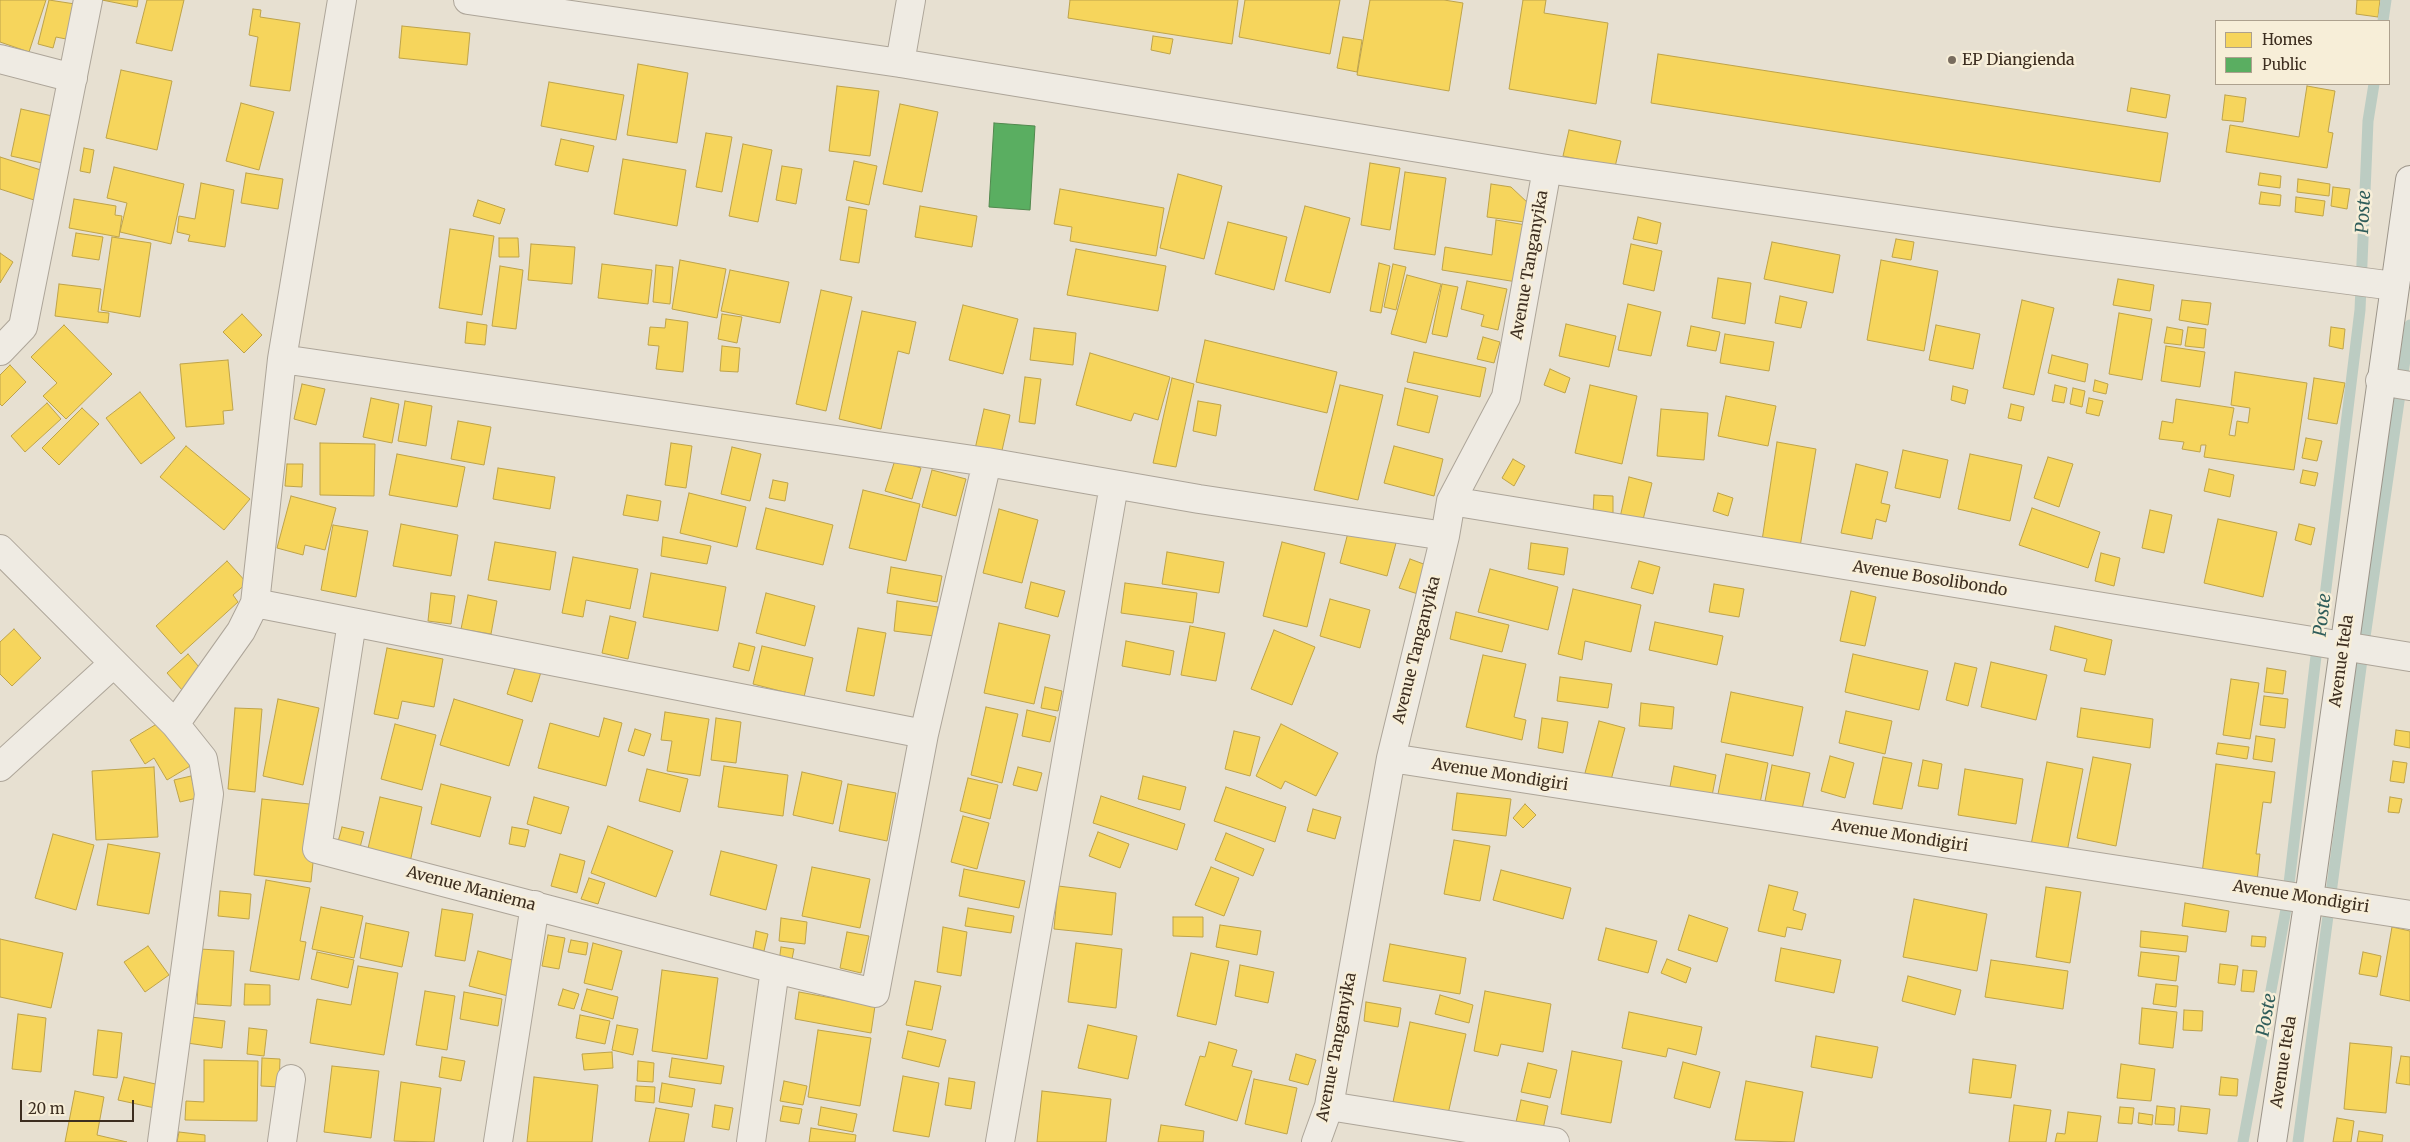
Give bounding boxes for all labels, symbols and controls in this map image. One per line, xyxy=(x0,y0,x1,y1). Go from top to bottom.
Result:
legend xyxy=(2215,20,2390,85)
text: Homes xyxy=(2262,30,2313,49)
place label: EP Diangienda xyxy=(1962,50,2075,70)
marker: EP Diangienda xyxy=(1946,54,1958,66)
text: Public xyxy=(2262,55,2307,74)
street label: Avenue Tanganyika xyxy=(1507,189,1553,341)
water label: Poste xyxy=(2352,190,2376,234)
street label: Avenue Bosolibondo xyxy=(1851,557,2009,601)
street label: Avenue Tanganyika xyxy=(1389,574,1445,726)
water label: Poste xyxy=(2310,592,2336,638)
street label: Avenue Itela xyxy=(2326,614,2358,708)
street label: Avenue Mondigiri xyxy=(1430,755,1570,795)
street label: Avenue Mondigiri xyxy=(1830,816,1970,856)
street label: Avenue Maniema xyxy=(404,863,538,915)
street label: Avenue Mondigiri xyxy=(2231,877,2371,917)
street label: Avenue Tanganyika xyxy=(1313,971,1361,1123)
water label: Poste xyxy=(2253,992,2281,1038)
street label: Avenue Itela xyxy=(2267,1014,2301,1110)
scale bar xyxy=(22,1090,136,1122)
text: 20 m xyxy=(28,1099,65,1118)

